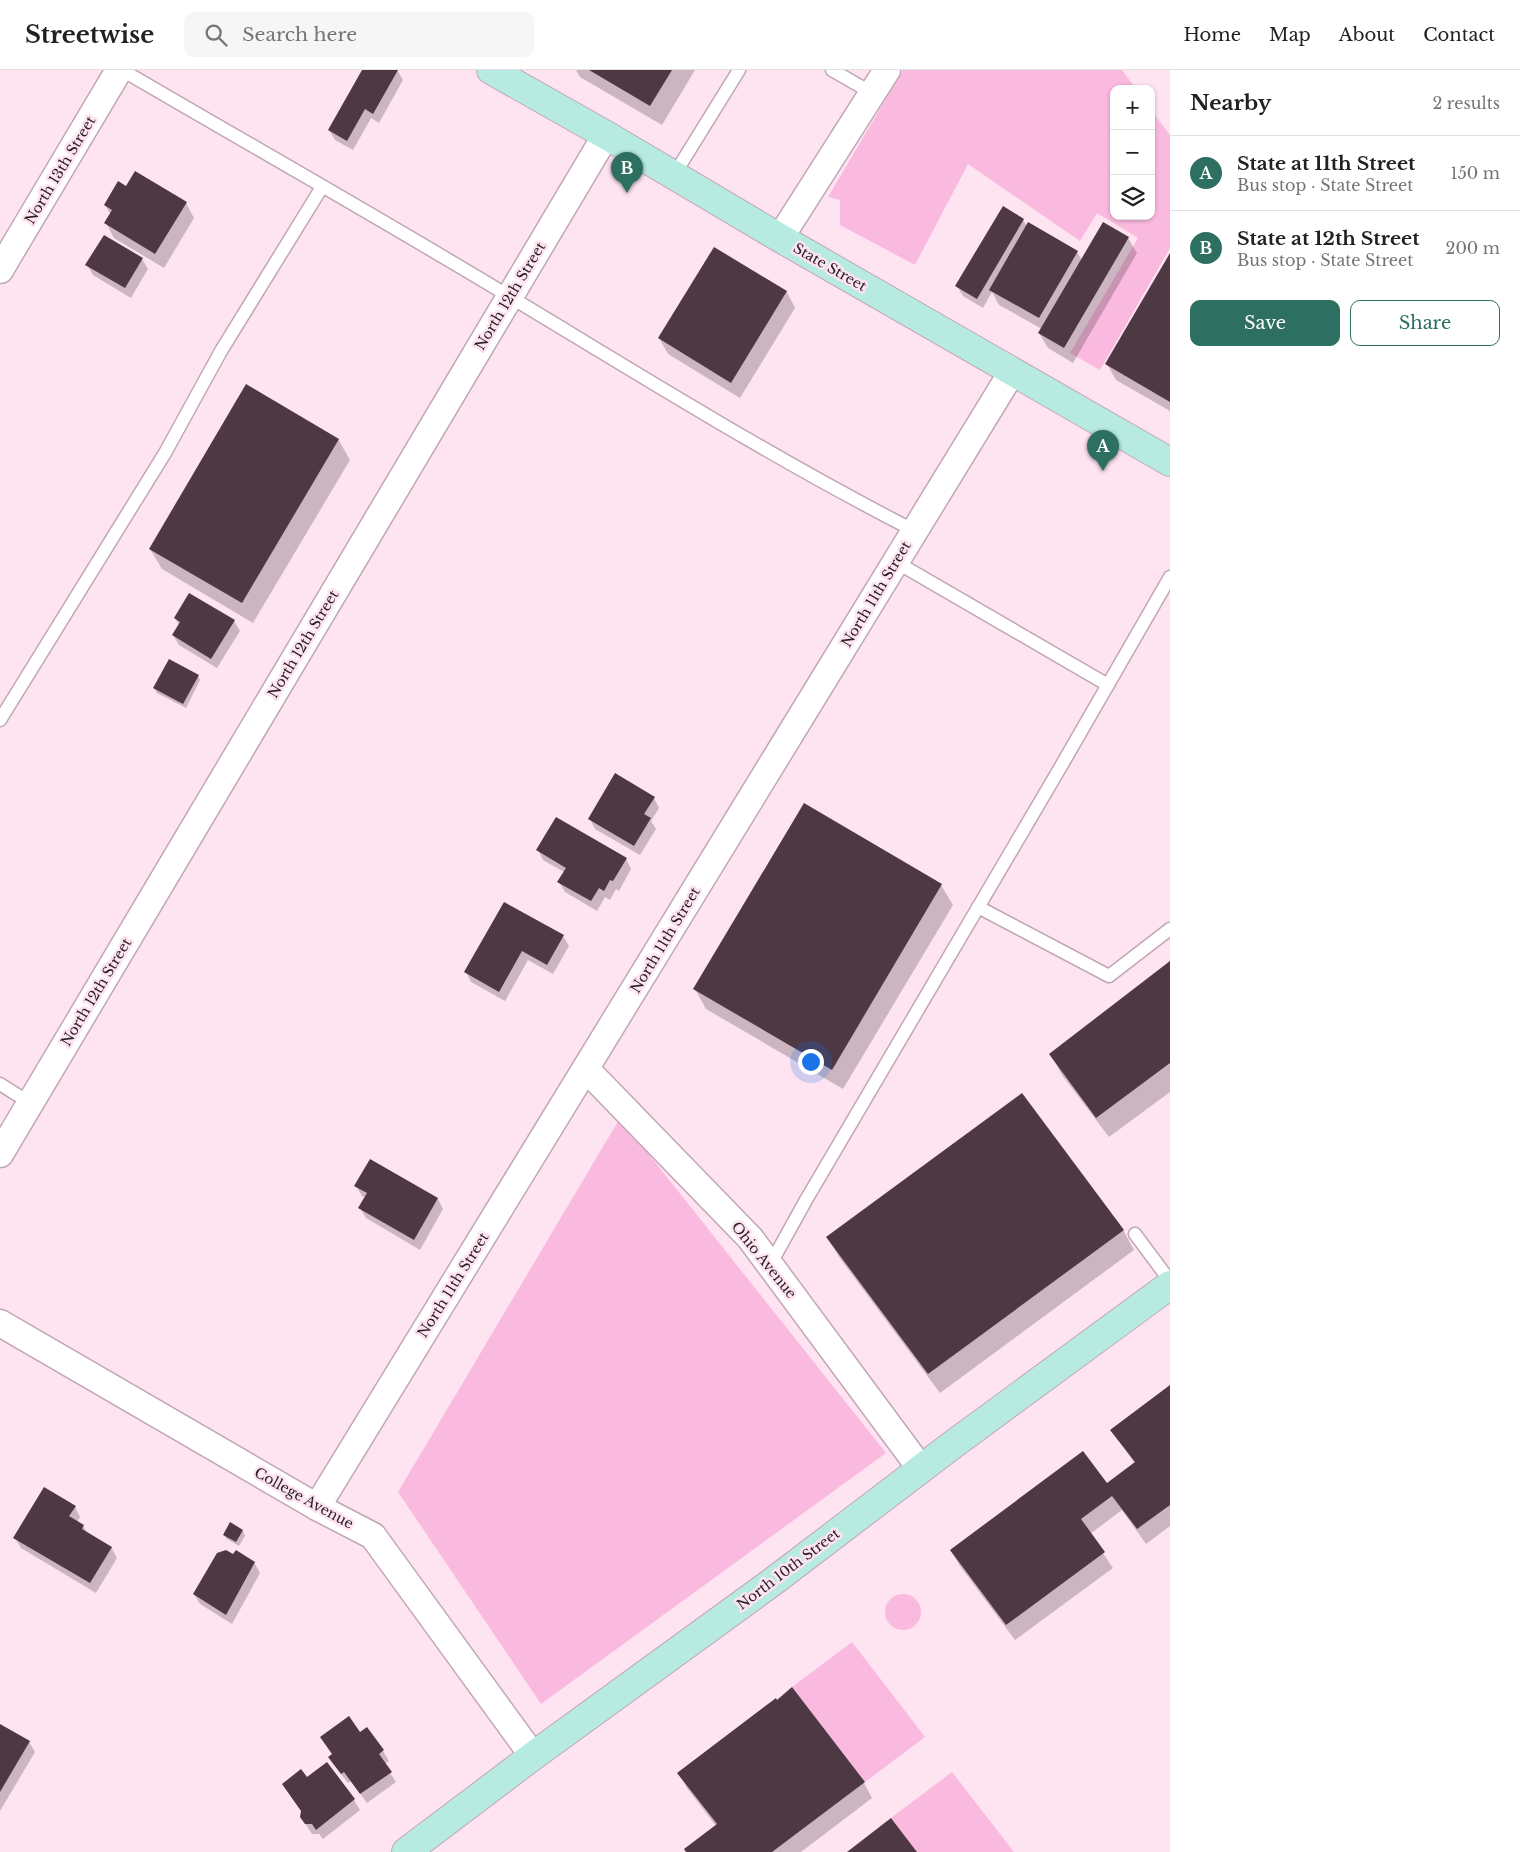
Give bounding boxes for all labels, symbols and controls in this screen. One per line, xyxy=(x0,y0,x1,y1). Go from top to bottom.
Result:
search box xyxy=(184,12,534,57)
text: Streetwise xyxy=(25,20,154,49)
icon: search xyxy=(202,21,230,49)
text: Search here xyxy=(242,23,357,46)
text: Home xyxy=(1183,24,1241,46)
text: Map xyxy=(1269,24,1311,46)
text: About xyxy=(1339,24,1395,46)
text: Contact xyxy=(1423,24,1495,46)
map controls xyxy=(1110,85,1155,220)
button: + xyxy=(1110,85,1155,130)
text: Nearby xyxy=(1190,90,1271,116)
text: 2 results xyxy=(1432,93,1500,113)
street label: North 13th Street xyxy=(21,112,100,227)
button: − xyxy=(1110,130,1155,175)
pin: B xyxy=(611,152,643,193)
text: State at 11th Street xyxy=(1237,152,1415,175)
text: A xyxy=(1200,163,1212,183)
text: 150 m xyxy=(1451,163,1500,183)
button: layers xyxy=(1110,175,1155,220)
text: Bus stop · State Street xyxy=(1237,175,1413,195)
text: State at 12th Street xyxy=(1237,227,1419,250)
street label: North 12th Street xyxy=(471,238,550,353)
text: B xyxy=(1200,238,1212,258)
text: 200 m xyxy=(1446,238,1500,258)
street label: State Street xyxy=(790,239,870,296)
text: Bus stop · State Street xyxy=(1237,250,1413,270)
button: Save xyxy=(1190,300,1340,346)
button: Share xyxy=(1350,300,1500,346)
pin: A xyxy=(1087,430,1119,471)
street label: North 11th Street xyxy=(837,537,915,650)
street label: North 12th Street xyxy=(264,586,343,701)
street label: North 11th Street xyxy=(626,883,704,996)
street label: North 12th Street xyxy=(57,934,136,1049)
your location xyxy=(798,1049,824,1075)
street label: Ohio Avenue xyxy=(728,1218,800,1302)
street label: North 11th Street xyxy=(413,1229,493,1341)
street label: College Avenue xyxy=(251,1463,357,1533)
street label: North 10th Street xyxy=(733,1524,844,1614)

